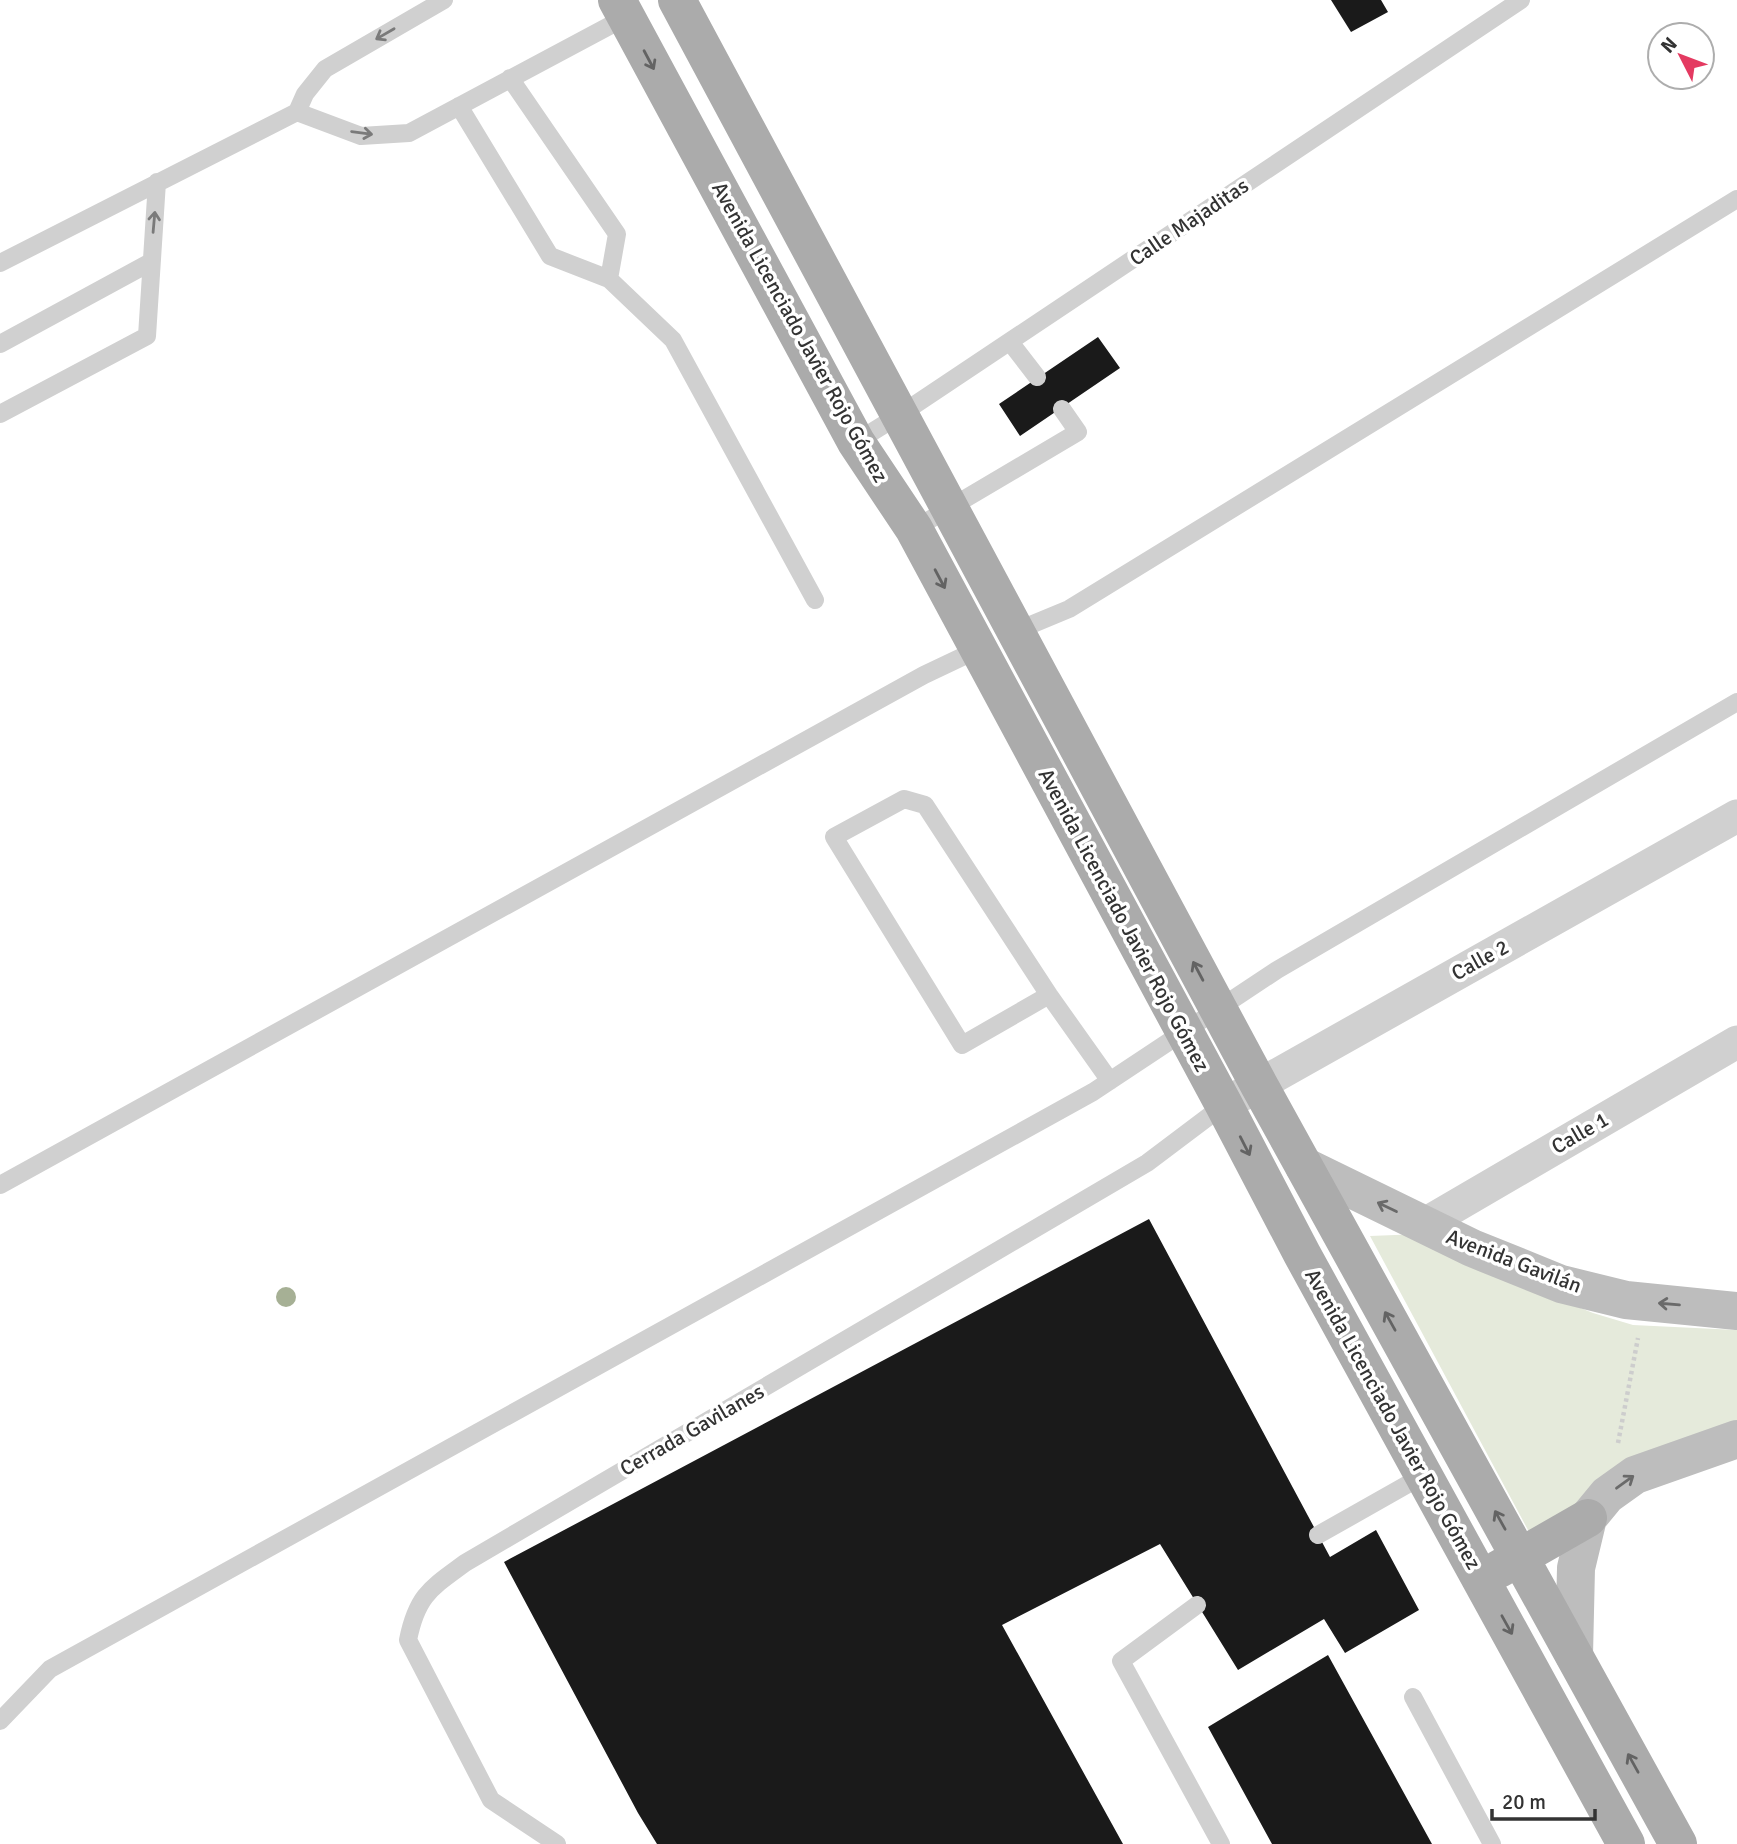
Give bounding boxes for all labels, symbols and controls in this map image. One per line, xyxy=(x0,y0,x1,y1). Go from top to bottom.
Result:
north arrow xyxy=(1646,21,1716,91)
one-way arrow xyxy=(375,28,396,41)
text: N xyxy=(1656,32,1682,58)
one-way arrow xyxy=(643,49,656,70)
one-way arrow xyxy=(350,127,373,140)
street label: Calle Majaditas xyxy=(1124,173,1254,271)
street label: Avenida Licenciado Javier Rojo Gómez xyxy=(706,177,894,487)
one-way arrow xyxy=(148,211,161,234)
one-way arrow xyxy=(934,568,947,589)
street label: Avenida Licenciado Javier Rojo Gómez xyxy=(1033,764,1215,1076)
street label: Calle 2 xyxy=(1447,934,1513,986)
one-way arrow xyxy=(1191,962,1205,982)
street label: Calle 1 xyxy=(1547,1106,1613,1160)
one-way arrow xyxy=(1239,1135,1253,1156)
one-way arrow xyxy=(1377,1199,1398,1213)
street label: Avenida Gavilán xyxy=(1443,1223,1585,1299)
street label: Avenida Licenciado Javier Rojo Gómez xyxy=(1299,1264,1487,1574)
one-way arrow xyxy=(1658,1297,1681,1310)
one-way arrow xyxy=(1383,1312,1397,1332)
street label: Cerrada Gavilanes xyxy=(615,1378,769,1482)
one-way arrow xyxy=(1615,1475,1634,1489)
one-way arrow xyxy=(1493,1511,1507,1531)
one-way arrow xyxy=(1501,1614,1514,1635)
one-way arrow xyxy=(1626,1753,1640,1773)
scale bar xyxy=(1492,1778,1595,1822)
text: 20 m xyxy=(1502,1789,1546,1815)

